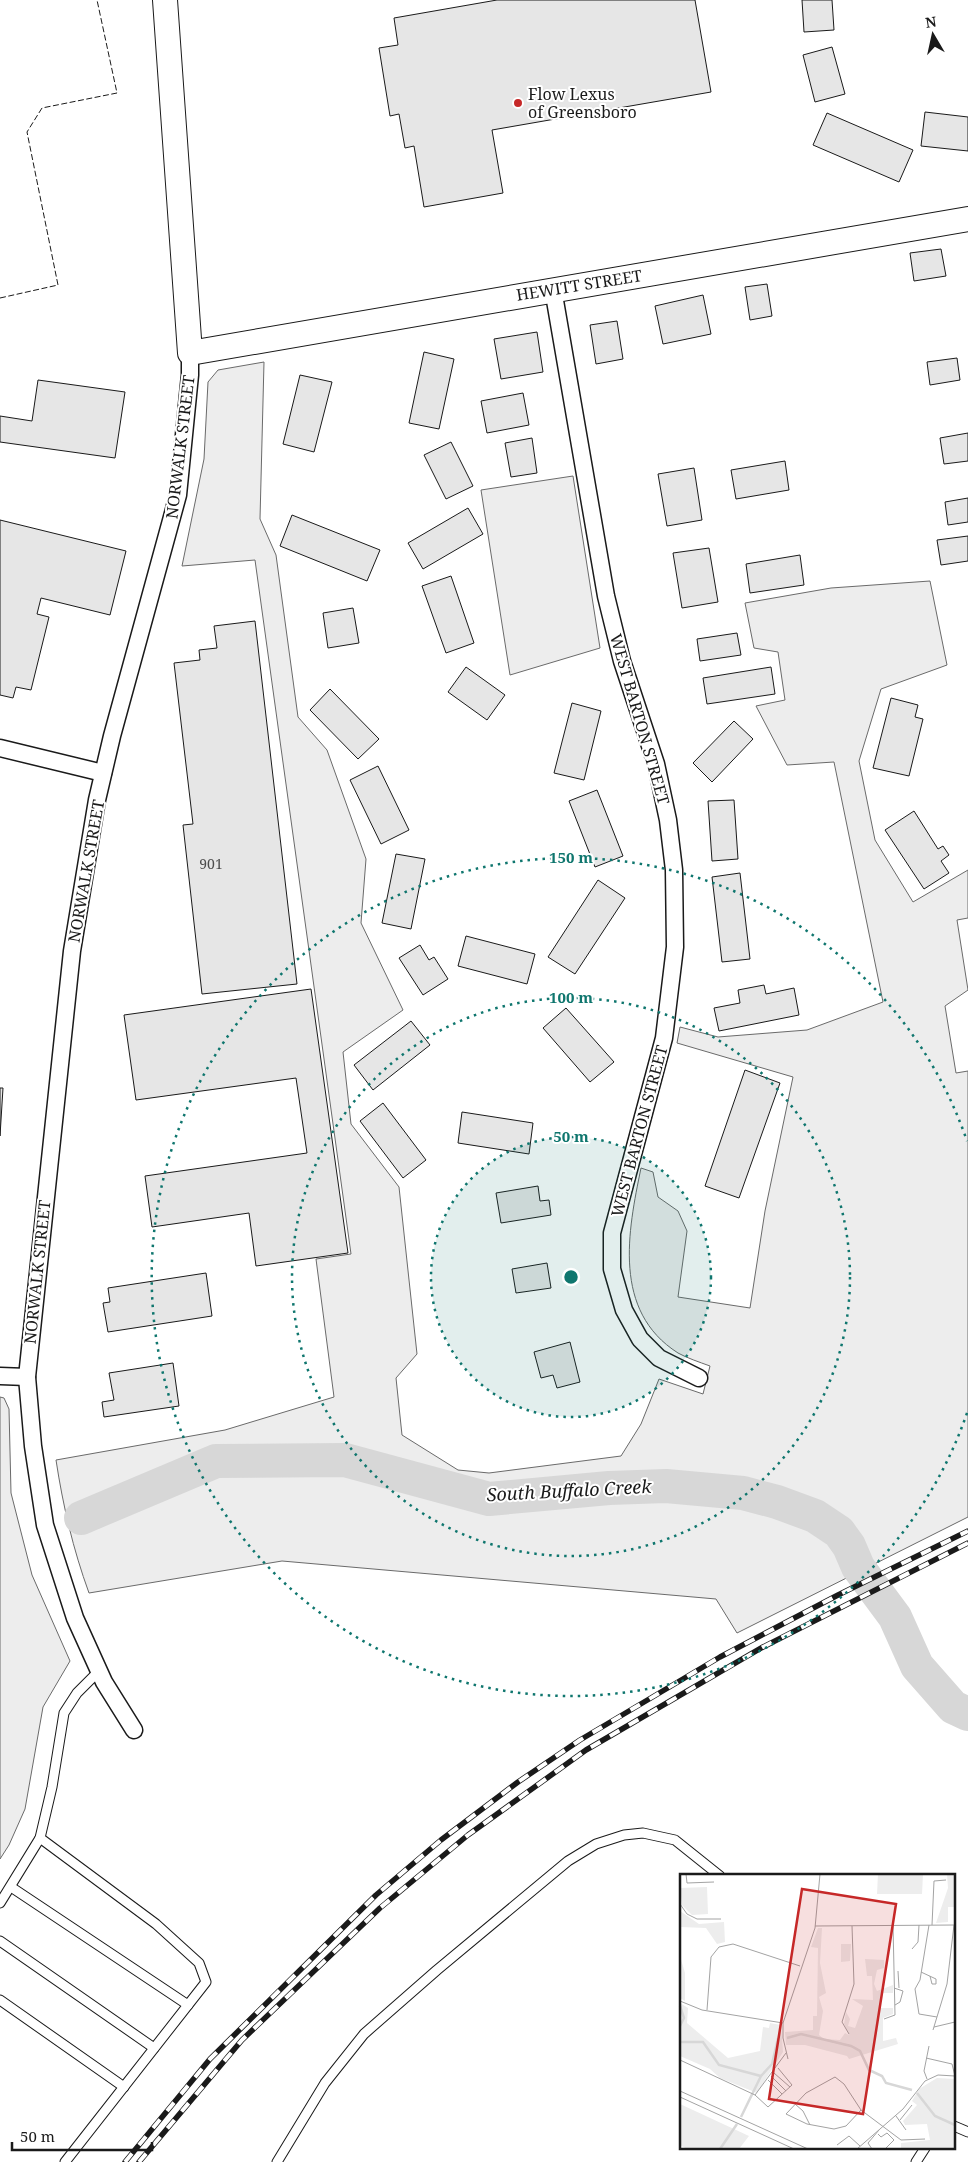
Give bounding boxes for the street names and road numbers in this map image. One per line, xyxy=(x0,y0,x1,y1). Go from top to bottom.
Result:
street label: HEWITT STREET xyxy=(514,264,644,306)
street label: NORWALK STREET xyxy=(160,374,200,520)
street label: WEST BARTON STREET xyxy=(605,631,675,807)
street label: NORWALK STREET xyxy=(63,798,109,944)
street label: WEST BARTON STREET xyxy=(605,1043,673,1219)
street label: NORWALK STREET xyxy=(18,1199,56,1345)

